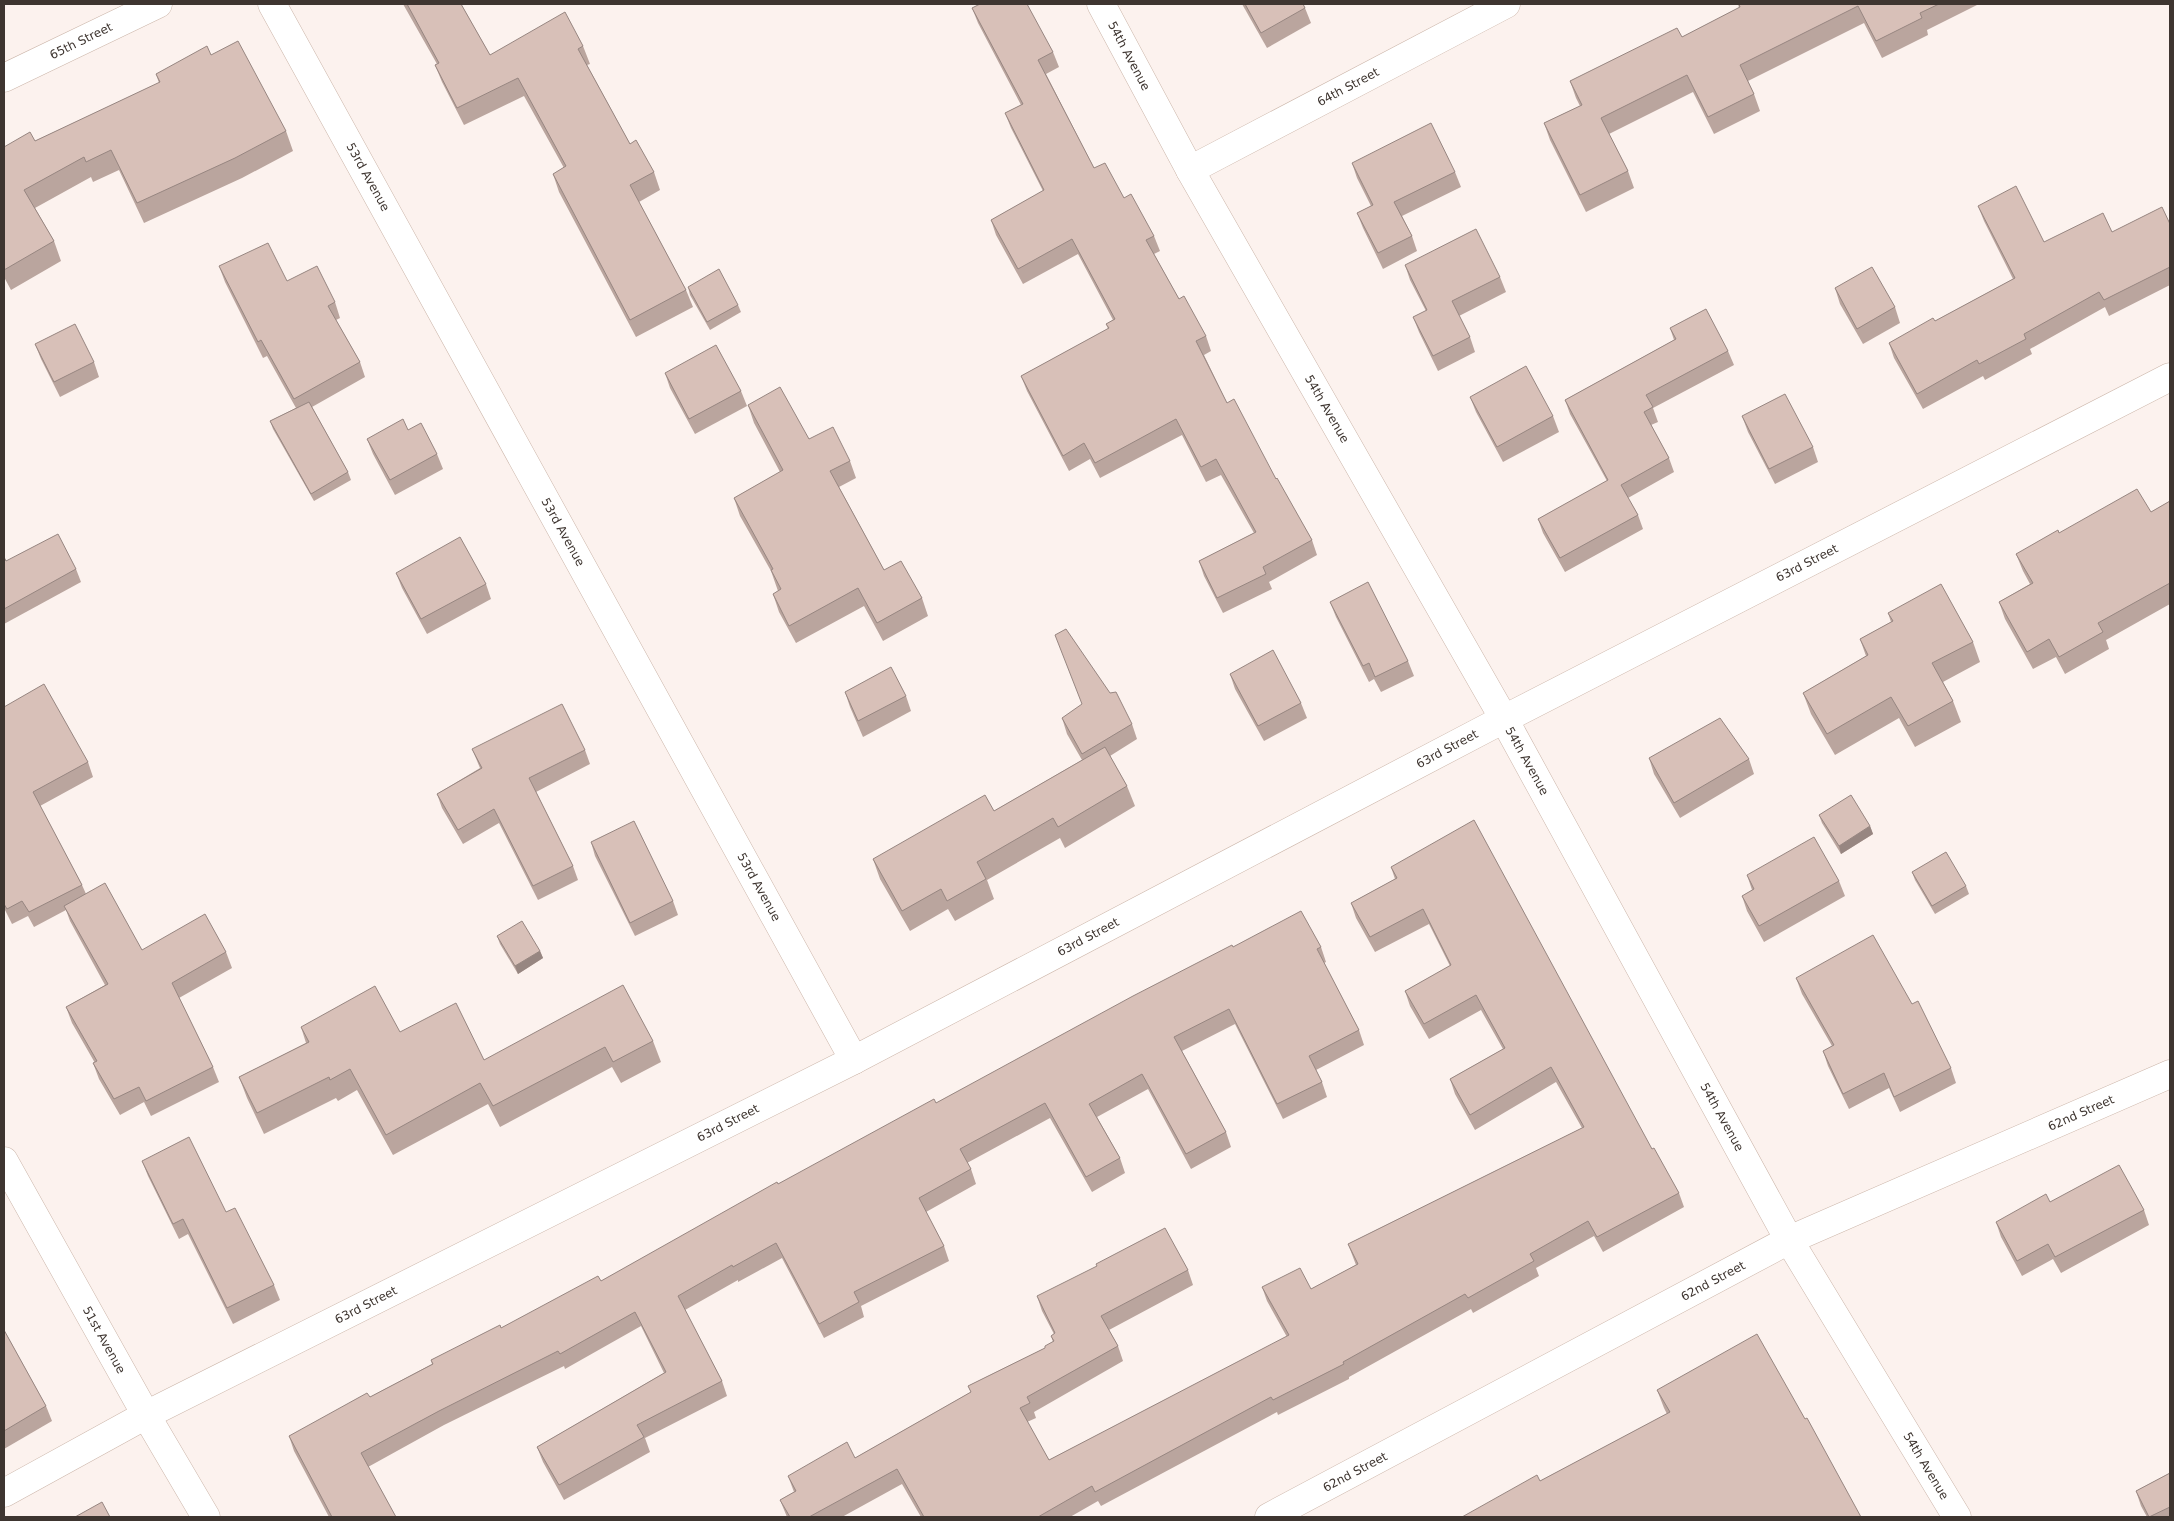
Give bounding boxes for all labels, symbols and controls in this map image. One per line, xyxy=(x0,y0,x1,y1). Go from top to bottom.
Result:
street label: 54th Avenue xyxy=(1105,19,1153,93)
street label: 65th Street xyxy=(47,20,115,62)
street label: 64th Street xyxy=(1315,65,1382,109)
street label: 53rd Avenue xyxy=(343,140,393,214)
street label: 54th Avenue xyxy=(1302,373,1352,445)
street label: 53rd Avenue xyxy=(538,495,588,569)
street label: 63rd Street xyxy=(1774,541,1841,585)
street label: 54th Avenue xyxy=(1502,724,1552,798)
street label: 63rd Street xyxy=(1414,727,1481,771)
street label: 53rd Avenue xyxy=(734,850,784,924)
street label: 63rd Street xyxy=(1055,915,1122,959)
street label: 54th Avenue xyxy=(1697,1080,1747,1154)
street label: 62nd Street xyxy=(2046,1092,2116,1134)
street label: 63rd Street xyxy=(695,1101,762,1145)
street label: 62nd Street xyxy=(1678,1258,1748,1304)
street label: 63rd Street xyxy=(333,1283,400,1327)
street label: 51st Avenue xyxy=(80,1304,128,1376)
street label: 54th Avenue xyxy=(1900,1430,1952,1502)
street label: 62nd Street xyxy=(1320,1449,1390,1495)

